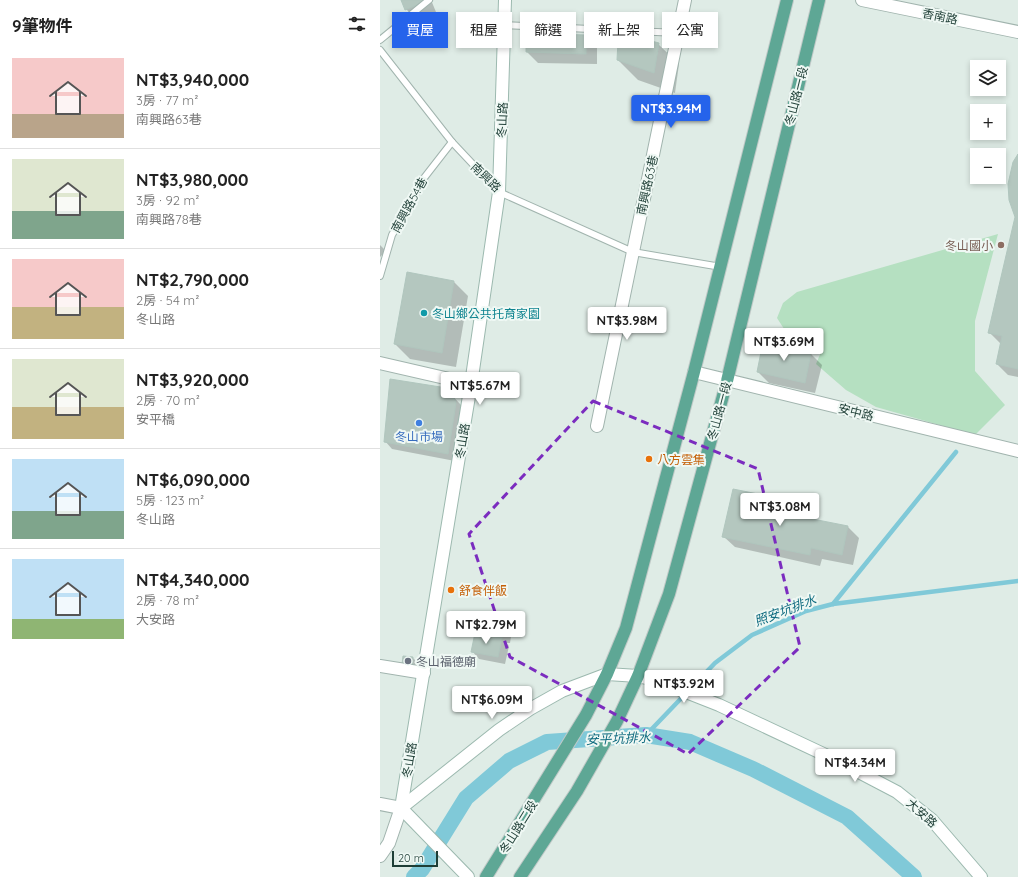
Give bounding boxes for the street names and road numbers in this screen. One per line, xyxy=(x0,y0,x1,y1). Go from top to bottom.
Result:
street label: 香南路 xyxy=(921,5,959,27)
street label: 冬山路一段 xyxy=(781,65,811,127)
street label: 冬山路 xyxy=(494,102,510,138)
street label: 南興路63巷 xyxy=(633,154,661,216)
street label: 南興路 xyxy=(468,159,504,195)
street label: 南興路54巷 xyxy=(388,175,430,235)
street label: 冬山路一段 xyxy=(704,380,734,442)
street label: 安中路 xyxy=(837,400,875,424)
street label: 冬山路 xyxy=(452,422,472,460)
street label: 冬山路 xyxy=(399,741,419,779)
street label: 大安路 xyxy=(904,795,940,831)
street label: 冬山路二段 xyxy=(496,798,540,856)

